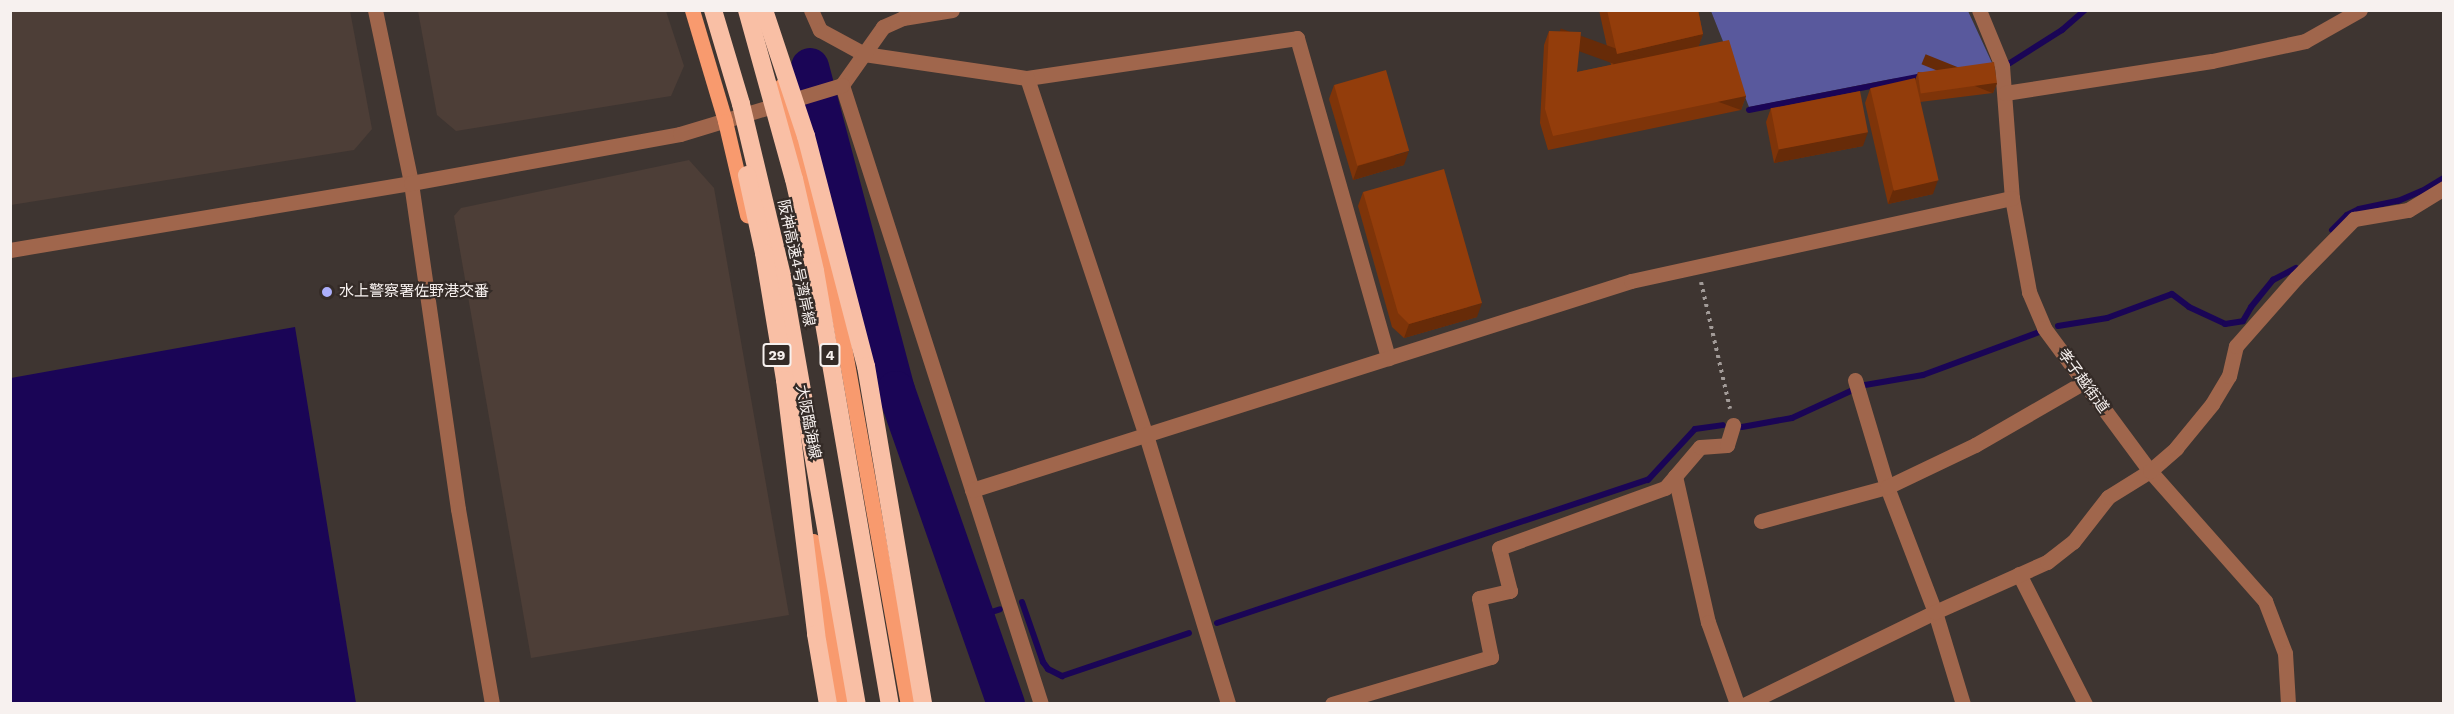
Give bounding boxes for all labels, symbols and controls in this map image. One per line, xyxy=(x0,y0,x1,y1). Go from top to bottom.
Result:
street label: 阪神高速4号湾岸線 xyxy=(774,198,818,328)
place label: 水上警察署佐野港交番 xyxy=(339,283,489,301)
marker: 水上警察署佐野港交番 xyxy=(320,285,334,299)
road number: 29 xyxy=(762,344,792,366)
road number: 4 xyxy=(818,344,842,366)
street label: 孝子越街道 xyxy=(2054,345,2112,417)
street label: 大阪臨海線 xyxy=(792,383,824,461)

